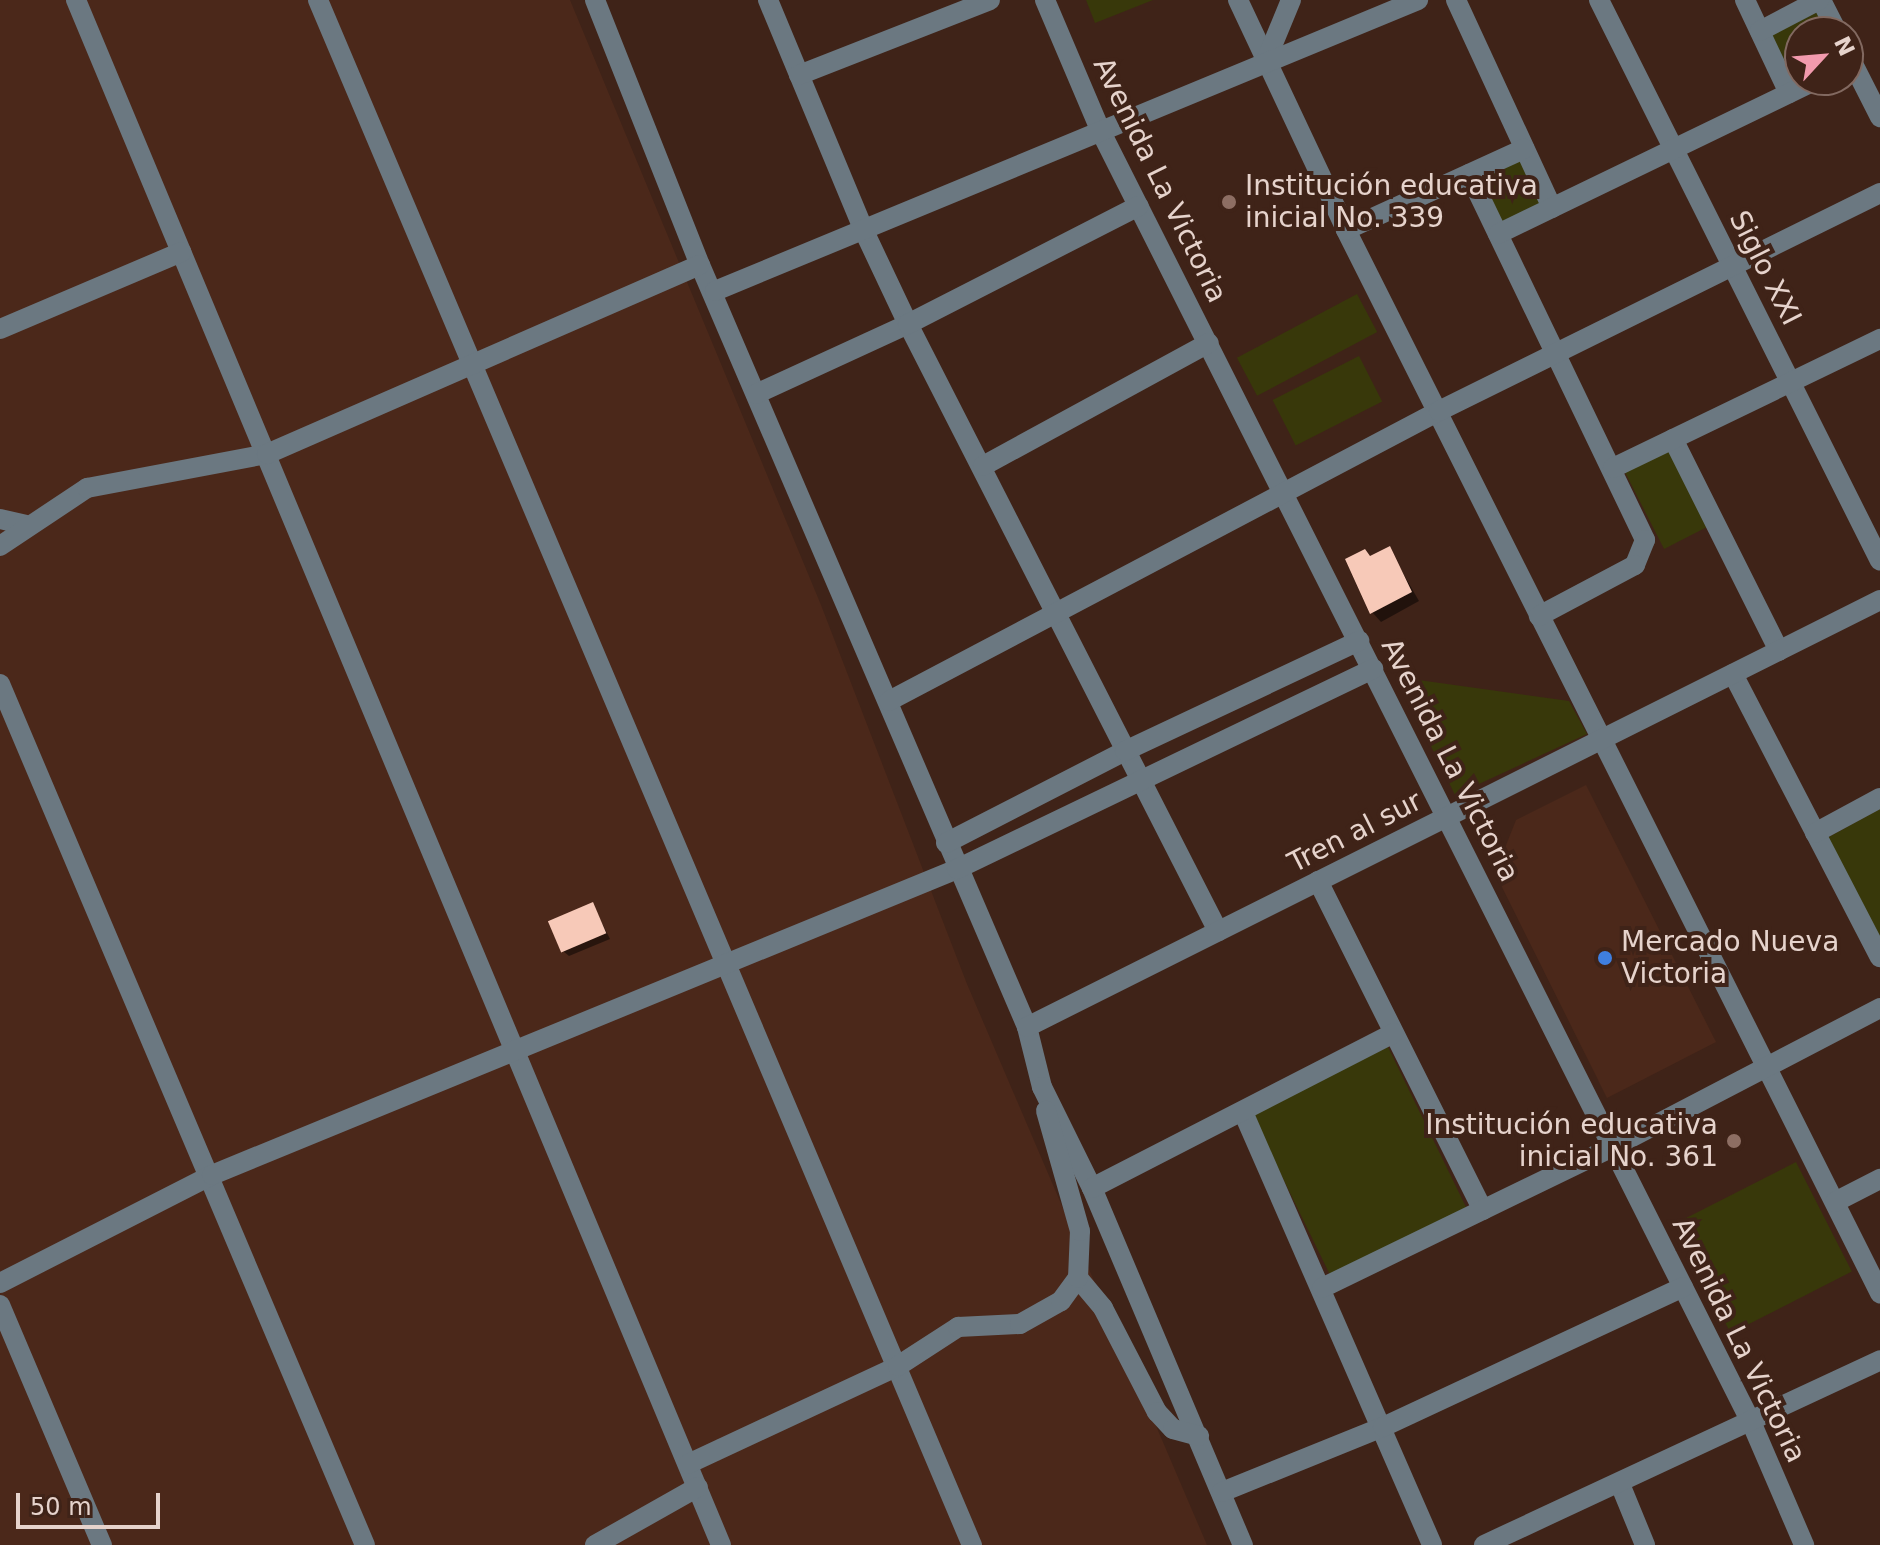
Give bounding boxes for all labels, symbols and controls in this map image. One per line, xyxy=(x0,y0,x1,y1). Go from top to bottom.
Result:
north arrow xyxy=(1784,16,1864,96)
text: N xyxy=(1829,32,1859,60)
street label: Avenida La Victoria xyxy=(1086,52,1234,308)
place label: Institución educativa inicial No. 339 xyxy=(1245,169,1538,235)
marker: Institución educativa inicial No. 339 xyxy=(1220,193,1238,211)
street label: Siglo XXI xyxy=(1722,205,1808,331)
street label: Avenida La Victoria xyxy=(1374,633,1526,887)
street label: Tren al sur xyxy=(1283,784,1427,880)
place label: Mercado Nueva Victoria xyxy=(1621,925,1839,991)
marker: Mercado Nueva Victoria xyxy=(1596,949,1614,967)
place label: Institución educativa inicial No. 361 xyxy=(1425,1108,1718,1174)
marker: Institución educativa inicial No. 361 xyxy=(1725,1132,1743,1150)
street label: Avenida La Victoria xyxy=(1665,1212,1813,1468)
scale bar xyxy=(20,1477,164,1527)
text: 50 m xyxy=(30,1493,92,1521)

